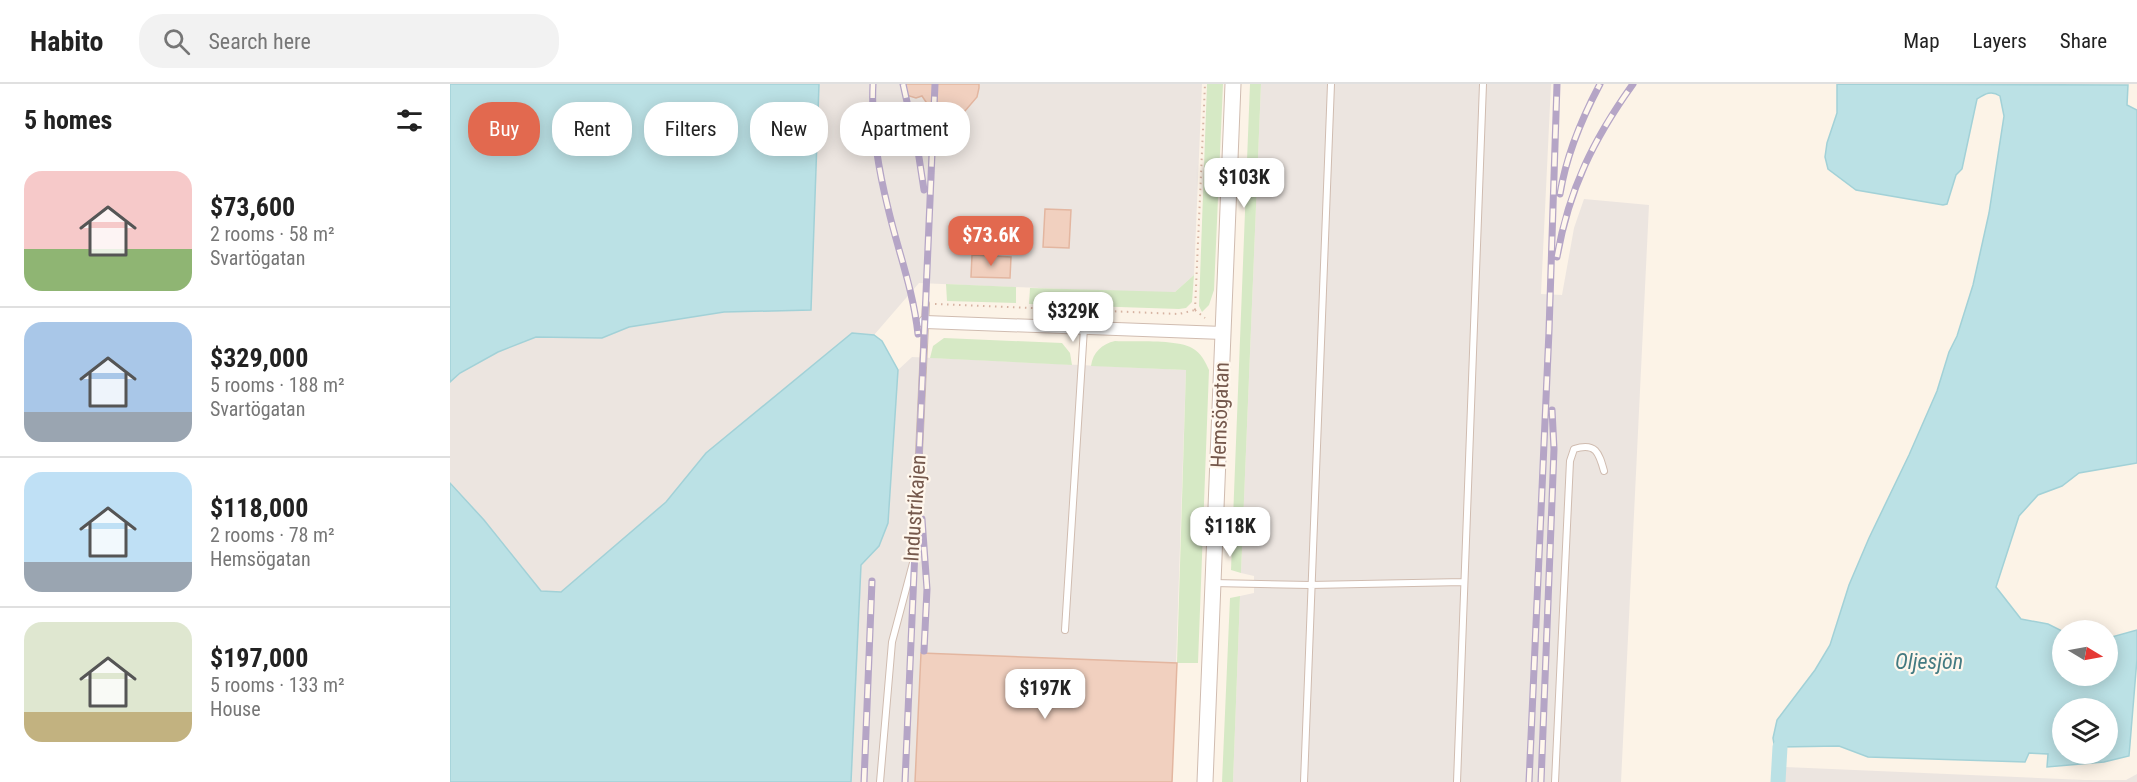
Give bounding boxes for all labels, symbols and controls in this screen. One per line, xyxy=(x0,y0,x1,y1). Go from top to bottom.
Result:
search box xyxy=(139,14,559,68)
text: Habito xyxy=(30,25,103,58)
icon: search xyxy=(160,25,193,58)
text: Search here xyxy=(208,29,311,54)
text: Map xyxy=(1903,29,1940,53)
text: Layers xyxy=(1973,29,2027,53)
text: Share xyxy=(2060,29,2107,53)
chip: Buy xyxy=(468,102,540,156)
chip: Rent xyxy=(552,102,632,156)
chip: Filters xyxy=(644,102,738,156)
chip: New xyxy=(750,102,828,156)
chip: Apartment xyxy=(840,102,970,156)
icon: filters xyxy=(393,104,426,137)
text: 5 homes xyxy=(24,105,112,135)
pin: $103K xyxy=(1202,158,1286,209)
text: $103K xyxy=(1218,165,1270,189)
text: $73,600 xyxy=(210,192,295,222)
icon: home xyxy=(72,195,144,267)
pin: $73.6K xyxy=(942,216,1040,267)
text: 2 rooms · 58 m² xyxy=(210,222,335,246)
text: $73.6K xyxy=(962,223,1020,247)
text: Svartögatan xyxy=(210,246,305,270)
pin: $329K xyxy=(1031,292,1115,343)
text: $329K xyxy=(1047,299,1099,323)
text: $329,000 xyxy=(210,343,308,373)
icon: home xyxy=(72,346,144,418)
street label: Hemsögatan xyxy=(1206,362,1234,468)
text: 5 rooms · 188 m² xyxy=(210,373,345,397)
text: Svartögatan xyxy=(210,397,305,421)
street label: Industrikajen xyxy=(899,454,931,562)
text: $118,000 xyxy=(210,493,308,523)
icon: home xyxy=(72,496,144,568)
pin: $118K xyxy=(1188,507,1272,558)
text: $118K xyxy=(1204,514,1256,538)
text: 2 rooms · 78 m² xyxy=(210,523,335,547)
text: Hemsögatan xyxy=(210,547,311,571)
north arrow xyxy=(2052,620,2118,686)
map controls xyxy=(2052,620,2118,764)
text: $197,000 xyxy=(210,643,308,673)
icon: home xyxy=(72,646,144,718)
water label: Oljesjön xyxy=(1895,649,1963,674)
pin: $197K xyxy=(1003,669,1087,720)
text: 5 rooms · 133 m² xyxy=(210,673,345,697)
text: $197K xyxy=(1019,676,1071,700)
text: House xyxy=(210,697,261,721)
button: layers xyxy=(2052,698,2118,764)

